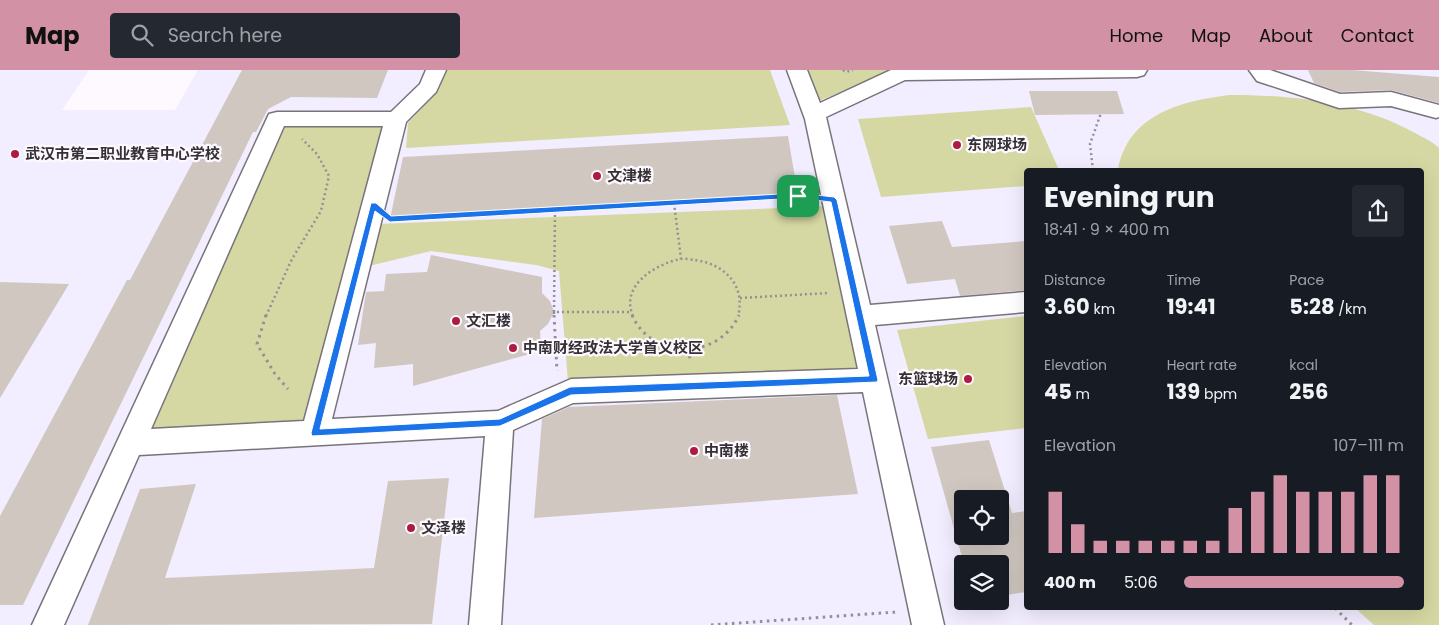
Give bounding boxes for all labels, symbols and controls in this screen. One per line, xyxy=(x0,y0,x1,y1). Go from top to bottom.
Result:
search box xyxy=(110,13,460,58)
text: Map xyxy=(25,19,80,52)
icon: search xyxy=(128,21,156,49)
text: Search here xyxy=(168,22,282,49)
text: Home xyxy=(1109,23,1163,48)
text: Map xyxy=(1191,23,1231,48)
text: About xyxy=(1259,23,1313,48)
text: Contact xyxy=(1341,23,1414,48)
place label: 东网球场 xyxy=(967,134,1027,155)
marker: 东网球场 xyxy=(951,139,963,151)
place label: 武汉市第二职业教育中心学校 xyxy=(25,143,220,164)
marker: 武汉市第二职业教育中心学校 xyxy=(9,148,21,160)
place label: 文津楼 xyxy=(607,165,652,186)
marker: 文津楼 xyxy=(591,170,603,182)
pin xyxy=(777,175,819,217)
text: Evening run xyxy=(1044,178,1215,217)
icon: arrive xyxy=(784,182,812,210)
button: share xyxy=(1352,185,1404,237)
text: 18:41 · 9 × 400 m xyxy=(1044,218,1170,241)
text: Distance xyxy=(1044,270,1105,290)
text: Time xyxy=(1167,270,1201,290)
text: Pace xyxy=(1289,270,1324,290)
text: 3.60 xyxy=(1044,292,1090,321)
text: 19:41 xyxy=(1167,292,1216,321)
text: 5:28 xyxy=(1289,292,1335,321)
text: km xyxy=(1090,299,1115,319)
text: /km xyxy=(1335,299,1367,319)
place label: 文汇楼 xyxy=(466,310,511,331)
marker: 文汇楼 xyxy=(450,315,462,327)
place label: 中南财经政法大学首义校区 xyxy=(523,337,703,358)
marker: 中南财经政法大学首义校区 xyxy=(507,342,519,354)
text: Elevation xyxy=(1044,355,1107,375)
text: Heart rate xyxy=(1167,355,1237,375)
text: kcal xyxy=(1289,355,1318,375)
place label: 东篮球场 xyxy=(898,368,958,389)
marker: 东篮球场 xyxy=(962,373,974,385)
text: 45 xyxy=(1044,377,1072,406)
text: 139 xyxy=(1167,377,1200,406)
text: 256 xyxy=(1289,377,1328,406)
text: m xyxy=(1072,384,1090,404)
text: bpm xyxy=(1200,384,1237,404)
text: Elevation xyxy=(1044,434,1116,457)
text: 107–111 m xyxy=(1333,434,1404,457)
place label: 中南楼 xyxy=(704,440,749,461)
marker: 中南楼 xyxy=(688,445,700,457)
map controls xyxy=(954,490,1009,610)
button: locate xyxy=(954,490,1009,545)
place label: 文泽楼 xyxy=(421,517,466,538)
marker: 文泽楼 xyxy=(405,522,417,534)
button: layers xyxy=(954,555,1009,610)
text: 400 m xyxy=(1044,571,1096,594)
text: 5:06 xyxy=(1124,571,1158,594)

